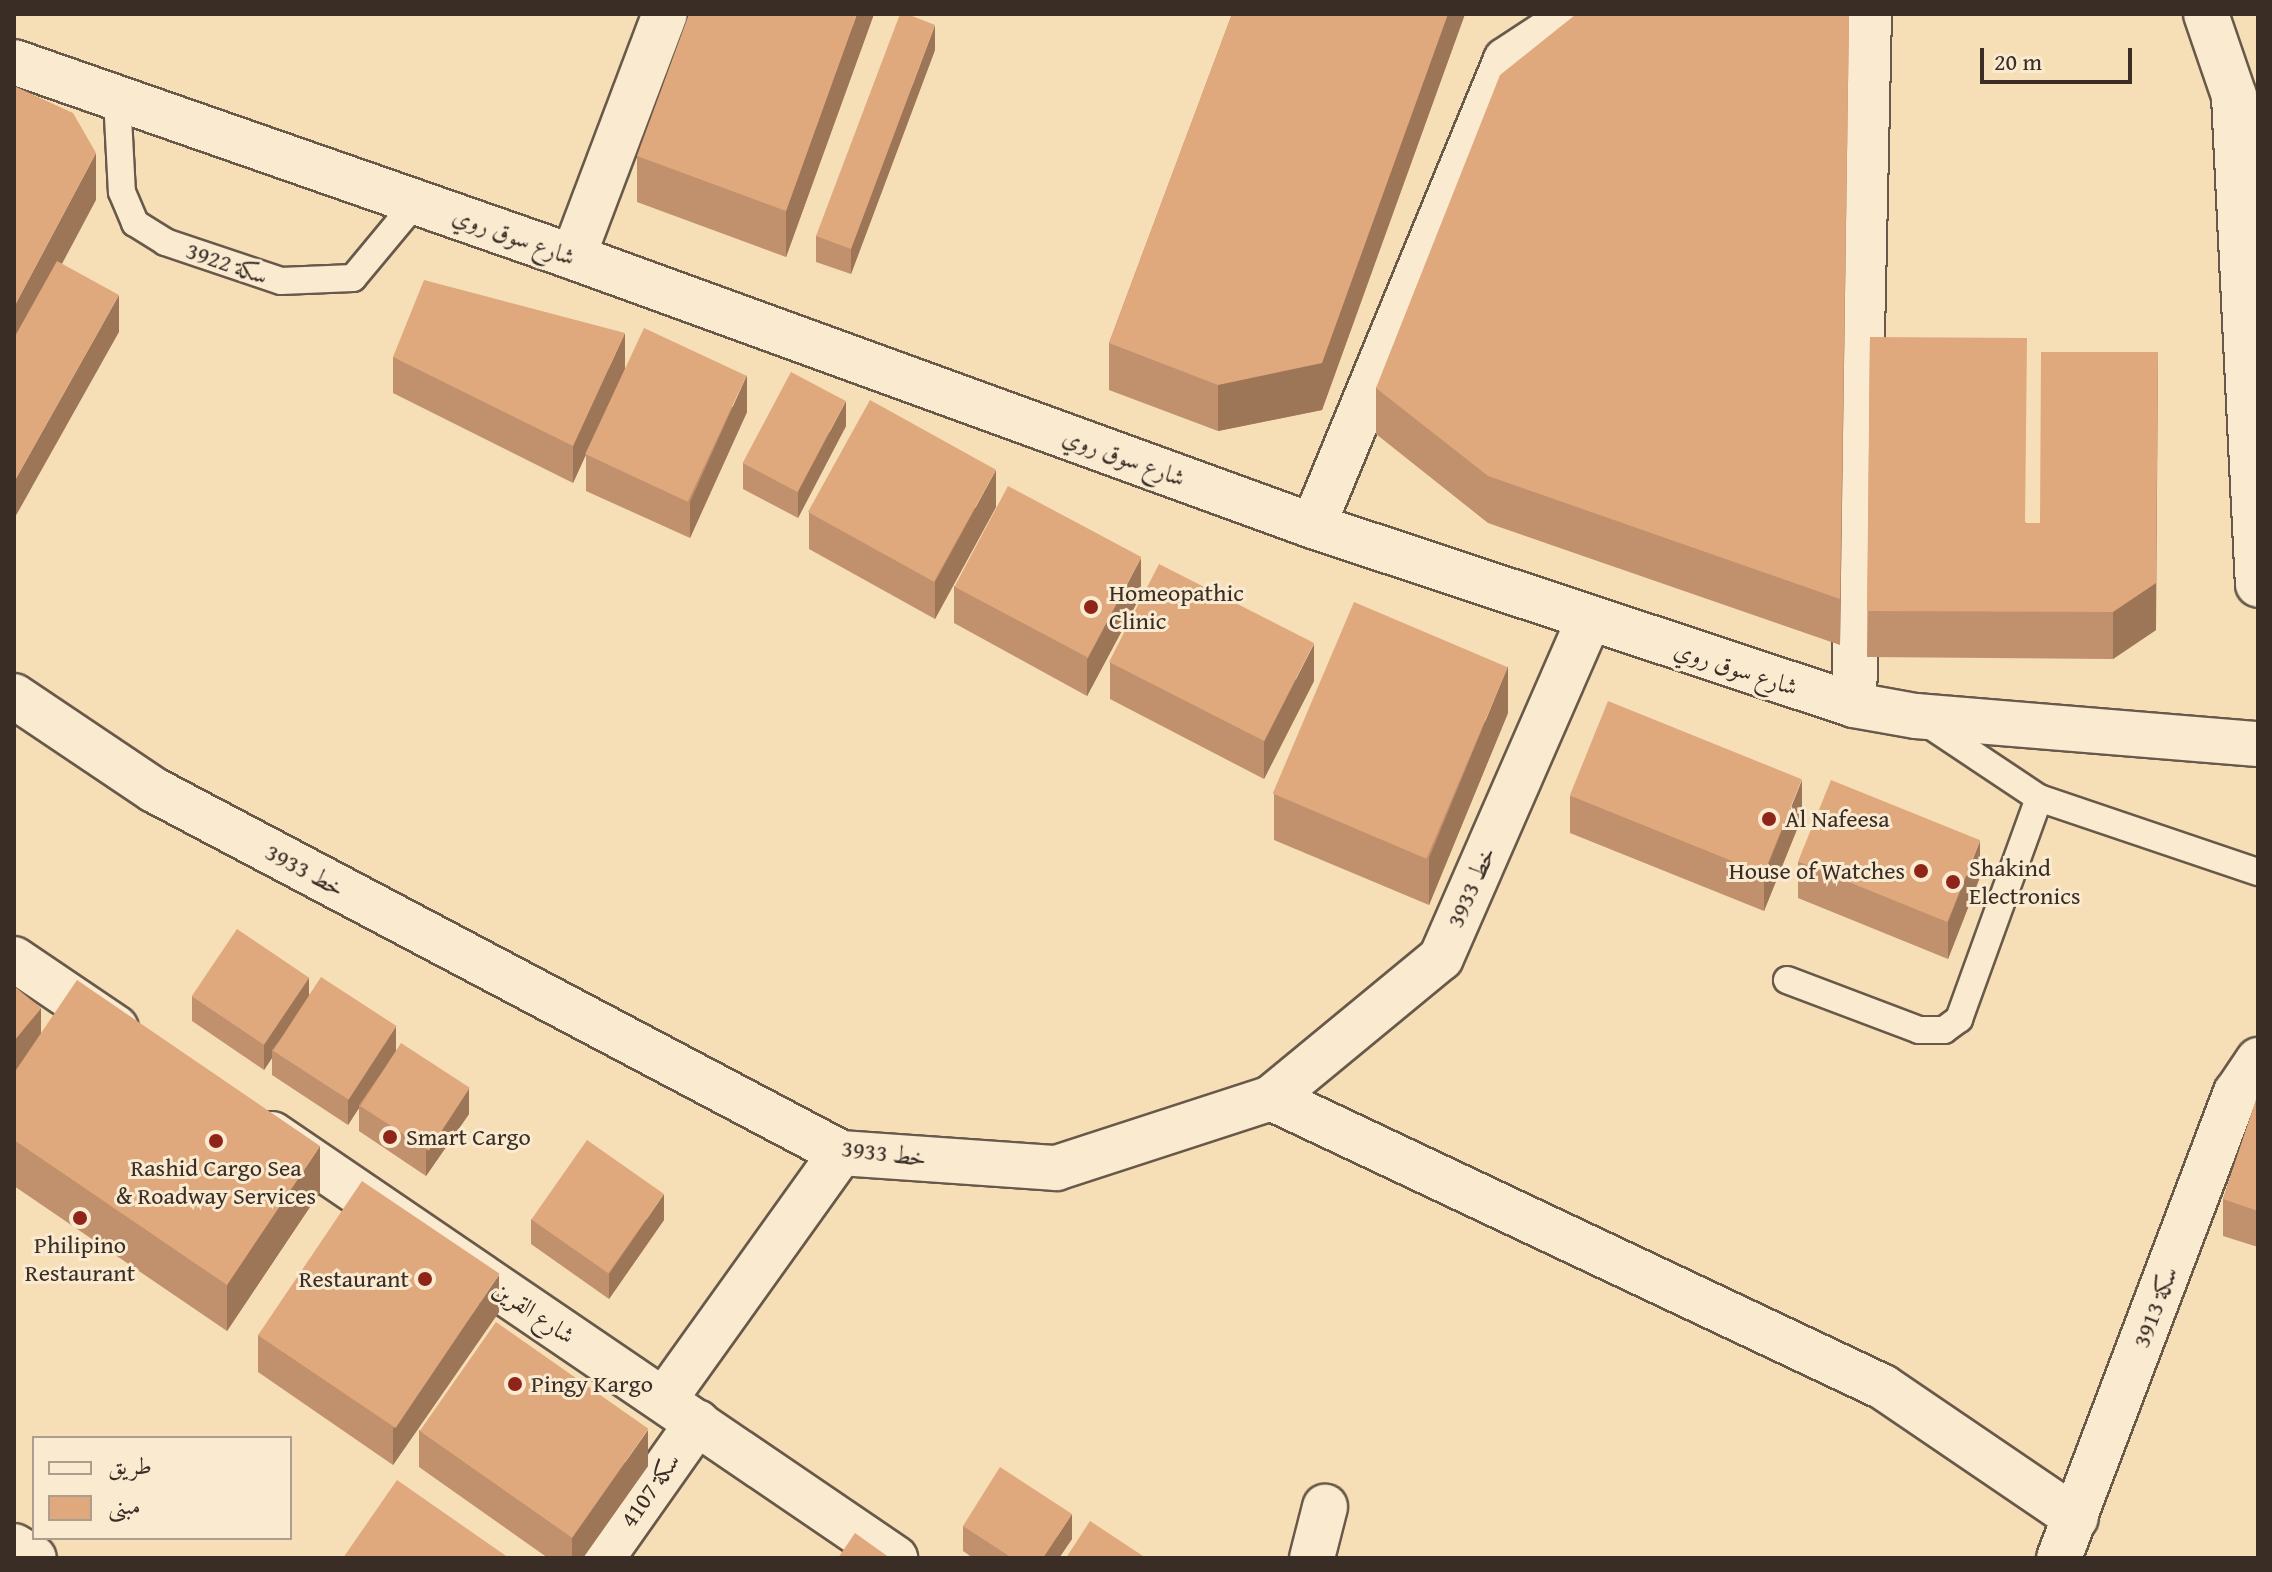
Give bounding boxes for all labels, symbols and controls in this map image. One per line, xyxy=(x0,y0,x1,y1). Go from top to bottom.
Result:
scale bar xyxy=(1984,32,2136,82)
text: 20 m xyxy=(1994,44,2042,79)
street label: شارع سوق روي xyxy=(449,201,579,271)
street label: سكة 3922 xyxy=(182,236,272,290)
street label: شارع سوق روي xyxy=(1059,422,1189,492)
place label: Homeopathic Clinic xyxy=(1109,579,1244,635)
marker: Homeopathic Clinic xyxy=(1080,596,1102,618)
street label: شارع سوق روي xyxy=(1671,635,1801,701)
place label: Al Nafeesa xyxy=(1785,805,1890,833)
marker: Al Nafeesa xyxy=(1760,810,1778,828)
street label: 3933 خط xyxy=(261,837,349,903)
street label: 3933 خط xyxy=(1441,842,1501,932)
place label: Shakind Electronics xyxy=(1969,854,2080,910)
place label: House of Watches xyxy=(1729,857,1905,885)
marker: House of Watches xyxy=(1912,862,1930,880)
marker: Shakind Electronics xyxy=(1944,873,1962,891)
place label: Smart Cargo xyxy=(406,1123,531,1151)
marker: Smart Cargo xyxy=(381,1128,399,1146)
marker: Rashid Cargo Sea & Roadway Services xyxy=(207,1132,225,1150)
street label: 3933 خط xyxy=(840,1134,928,1172)
place label: Rashid Cargo Sea & Roadway Services xyxy=(116,1154,316,1210)
marker: Philipino Restaurant xyxy=(71,1209,89,1227)
place label: Philipino Restaurant xyxy=(25,1231,135,1287)
street label: سكة 3913 xyxy=(2126,1262,2184,1352)
place label: Restaurant xyxy=(299,1265,409,1293)
marker: Restaurant xyxy=(416,1270,434,1288)
street label: شارع القرين xyxy=(488,1274,580,1350)
place label: Pingy Kargo xyxy=(531,1370,653,1398)
marker: Pingy Kargo xyxy=(506,1375,524,1393)
legend xyxy=(32,1436,292,1540)
street label: سكة 4107 xyxy=(614,1447,686,1533)
text: طريق xyxy=(108,1448,152,1483)
text: مبنى xyxy=(108,1488,141,1523)

